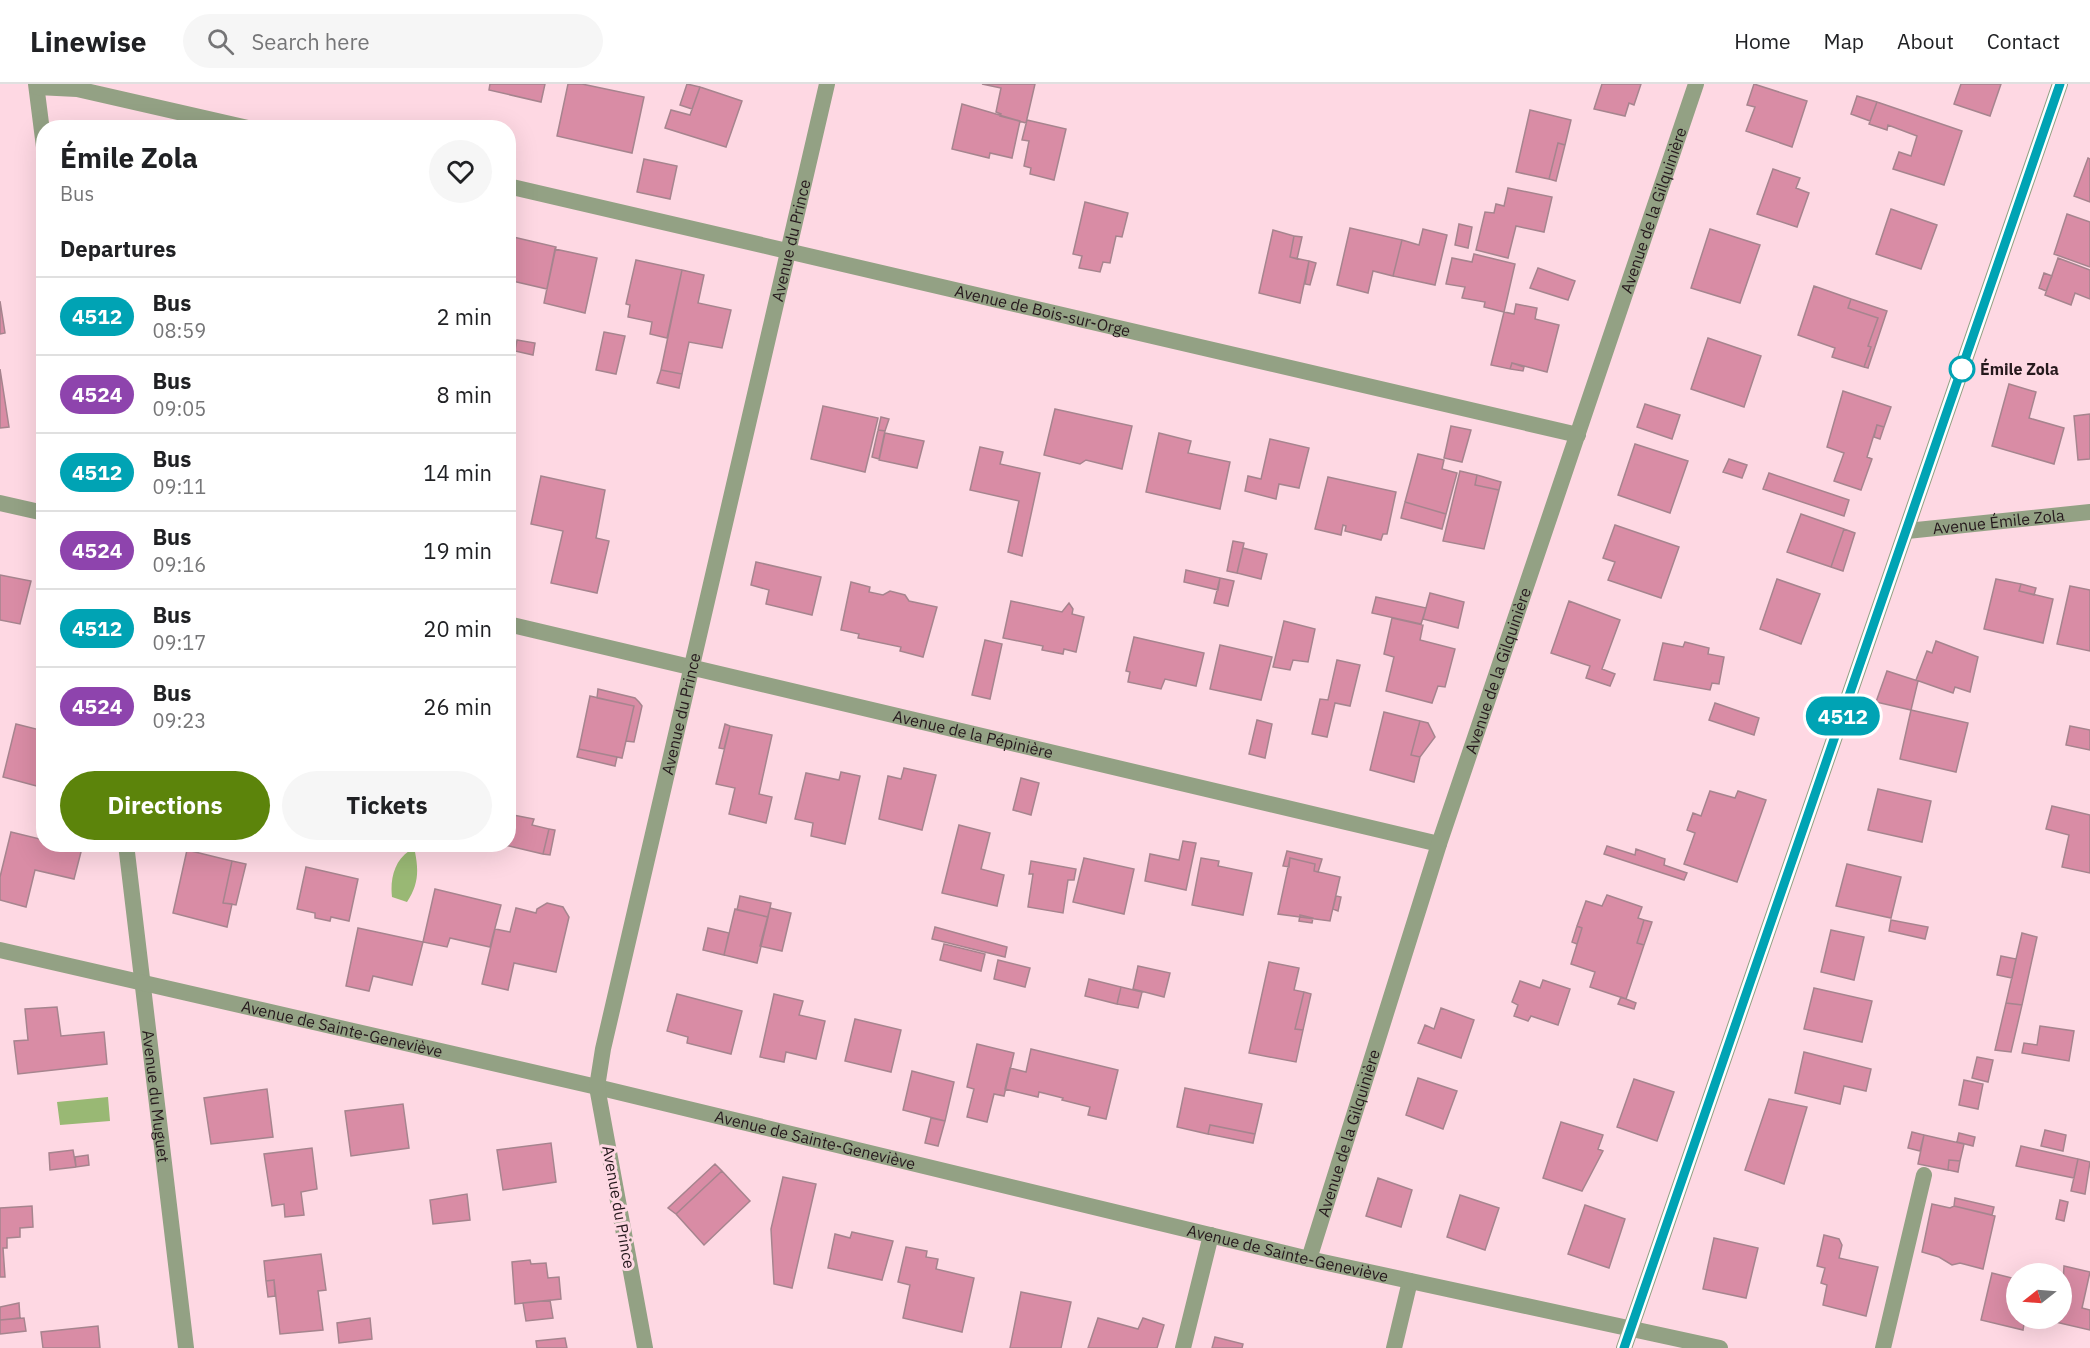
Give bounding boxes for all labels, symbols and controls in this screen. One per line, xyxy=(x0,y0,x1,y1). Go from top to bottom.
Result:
search box xyxy=(183,14,603,68)
text: Linewise xyxy=(30,23,147,60)
icon: search xyxy=(204,25,237,58)
text: Search here xyxy=(252,27,370,56)
text: Home xyxy=(1734,27,1791,55)
text: Map xyxy=(1824,27,1864,55)
text: About xyxy=(1897,27,1954,55)
text: Contact xyxy=(1987,27,2060,55)
street label: Avenue de la Gilquinière xyxy=(1616,124,1691,296)
text: Émile Zola xyxy=(60,139,198,176)
button: heart xyxy=(429,140,492,203)
street label: Avenue du Prince xyxy=(767,177,815,303)
text: Bus xyxy=(60,180,94,207)
text: Departures xyxy=(60,234,176,263)
street label: Avenue de Bois-sur-Orge xyxy=(953,280,1133,341)
text: Bus xyxy=(152,288,191,317)
text: 4512 xyxy=(72,302,122,330)
text: 2 min xyxy=(436,302,492,331)
text: 08:59 xyxy=(152,317,206,344)
marker: Émile Zola xyxy=(1949,356,1975,382)
place label: Émile Zola xyxy=(1980,358,2059,379)
text: Bus xyxy=(152,366,191,395)
text: 4524 xyxy=(72,380,122,408)
text: 8 min xyxy=(436,380,492,409)
text: 09:05 xyxy=(152,395,206,422)
text: Bus xyxy=(152,444,191,473)
text: 4512 xyxy=(72,458,122,486)
text: 14 min xyxy=(423,458,492,487)
text: 09:11 xyxy=(152,473,206,500)
street label: Avenue Émile Zola xyxy=(1932,505,2066,538)
text: Bus xyxy=(152,522,191,551)
text: 4524 xyxy=(72,536,122,564)
text: 19 min xyxy=(423,536,492,565)
text: 09:16 xyxy=(152,551,206,578)
street label: Avenue de la Gilquinière xyxy=(1460,585,1535,756)
text: Bus xyxy=(152,600,191,629)
text: 4512 xyxy=(72,614,122,642)
text: 20 min xyxy=(423,614,492,643)
text: 09:17 xyxy=(152,629,206,656)
street label: Avenue du Prince xyxy=(657,651,705,777)
text: Bus xyxy=(152,678,191,707)
text: 4524 xyxy=(72,692,122,720)
text: 26 min xyxy=(423,692,492,721)
line badge: 4512 xyxy=(1801,696,1885,736)
text: 4512 xyxy=(1818,702,1868,730)
street label: Avenue de la Pépinière xyxy=(891,705,1055,763)
text: 09:23 xyxy=(152,707,206,734)
button: Directions xyxy=(60,771,270,840)
button: Tickets xyxy=(282,771,492,840)
street label: Avenue de Sainte-Geneviève xyxy=(239,996,445,1061)
street label: Avenue du Muguet xyxy=(138,1029,174,1164)
street label: Avenue de la Gilquinière xyxy=(1313,1047,1384,1219)
street label: Avenue de Sainte-Geneviève xyxy=(713,1106,918,1174)
street label: Avenue du Prince xyxy=(598,1144,640,1270)
street label: Avenue de Sainte-Geneviève xyxy=(1185,1220,1390,1286)
north arrow xyxy=(2006,1263,2072,1329)
map controls xyxy=(2006,1263,2072,1329)

